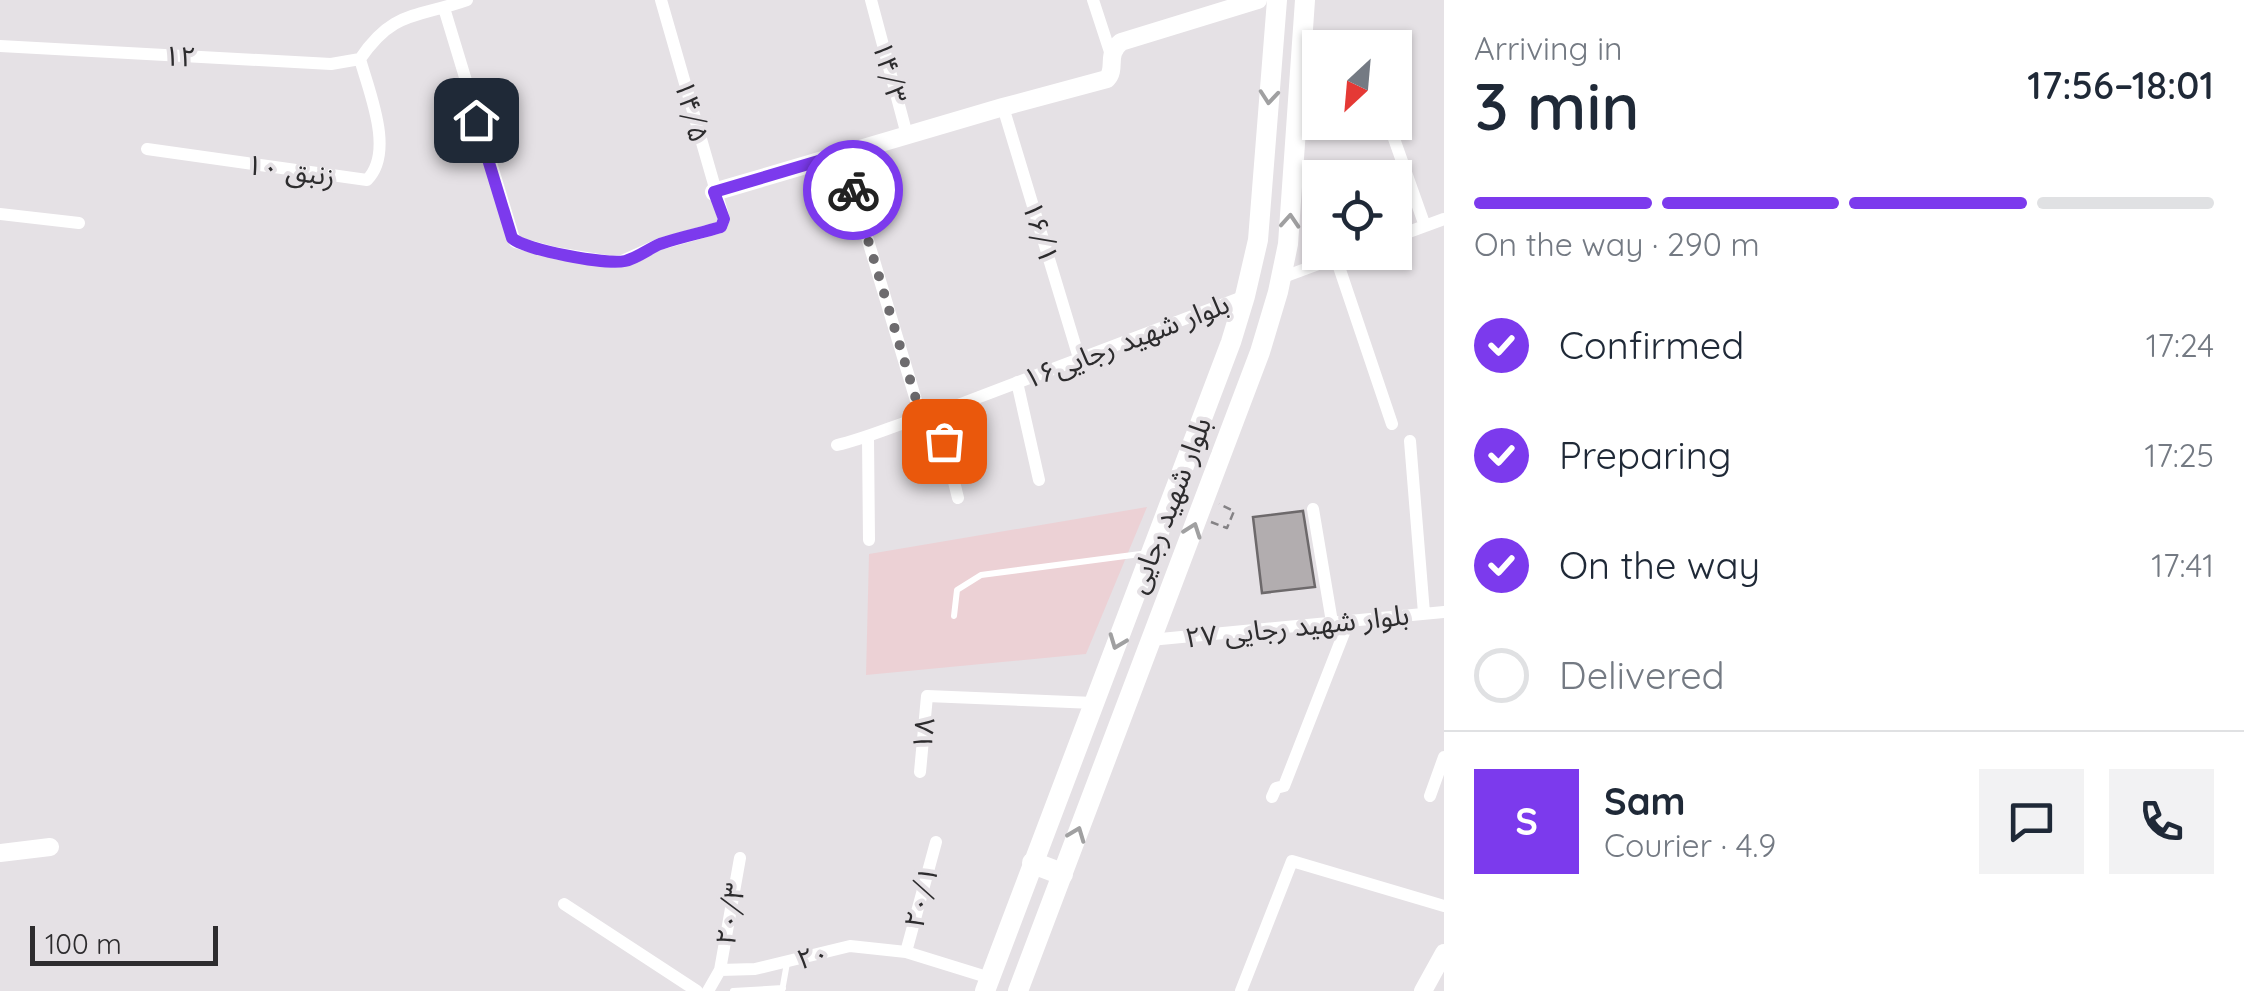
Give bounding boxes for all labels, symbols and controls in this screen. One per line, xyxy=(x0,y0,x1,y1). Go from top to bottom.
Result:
text: Arriving in xyxy=(1474,28,1623,68)
north arrow xyxy=(1302,30,1412,140)
map controls xyxy=(1302,30,1412,270)
street label: ۱۲ xyxy=(163,37,197,74)
street label: ۱۴/۳ xyxy=(865,37,915,107)
text: 17:56–18:01 xyxy=(2027,61,2214,109)
text: 3 min xyxy=(1474,65,1640,146)
street label: ۱۴/۵ xyxy=(667,76,717,146)
pin xyxy=(434,78,519,163)
one-way arrow xyxy=(1259,90,1280,106)
icon: home xyxy=(449,93,504,148)
courier xyxy=(803,140,903,240)
street label: زنبق ۱۰ xyxy=(244,146,338,194)
button: locate xyxy=(1302,160,1412,270)
icon: bike xyxy=(826,163,881,218)
street label: ۱۶/۱ xyxy=(1016,197,1067,267)
one-way arrow xyxy=(1278,213,1300,229)
text: On the way · 290 m xyxy=(1474,224,1760,264)
street label: بلوار شهید رجایی۱۶ xyxy=(1018,285,1234,396)
icon: check xyxy=(1474,318,1529,373)
text: Confirmed xyxy=(1559,321,1744,369)
text: 17:24 xyxy=(2146,325,2214,365)
pin xyxy=(902,399,987,484)
street label: بلوار شهید رجایی xyxy=(1119,412,1218,598)
icon: bag xyxy=(917,414,972,469)
icon: check xyxy=(1474,428,1529,483)
text: Preparing xyxy=(1559,431,1731,479)
text: 17:25 xyxy=(2145,435,2214,475)
one-way arrow xyxy=(1181,523,1202,540)
icon: check xyxy=(1474,538,1529,593)
text: On the way xyxy=(1559,541,1760,589)
text: 17:41 xyxy=(2151,545,2214,585)
street label: ۲۷ بلوار شهید رجایی xyxy=(1183,596,1411,655)
one-way arrow xyxy=(1108,633,1129,650)
text: Delivered xyxy=(1559,651,1725,699)
street label: ۱۸ xyxy=(904,716,941,751)
button: chat xyxy=(1979,769,2084,874)
button: phone xyxy=(2109,769,2214,874)
text: Sam xyxy=(1604,777,1686,825)
text: S xyxy=(1515,797,1538,845)
text: Courier · 4.9 xyxy=(1604,825,1776,865)
one-way arrow xyxy=(1065,827,1086,844)
street label: ۲۰/۱ xyxy=(896,862,946,932)
street label: ۲۰/۳ xyxy=(707,880,752,948)
scale bar xyxy=(30,921,218,966)
text: 100 m xyxy=(45,926,122,961)
street label: ۲۰ xyxy=(793,934,833,977)

